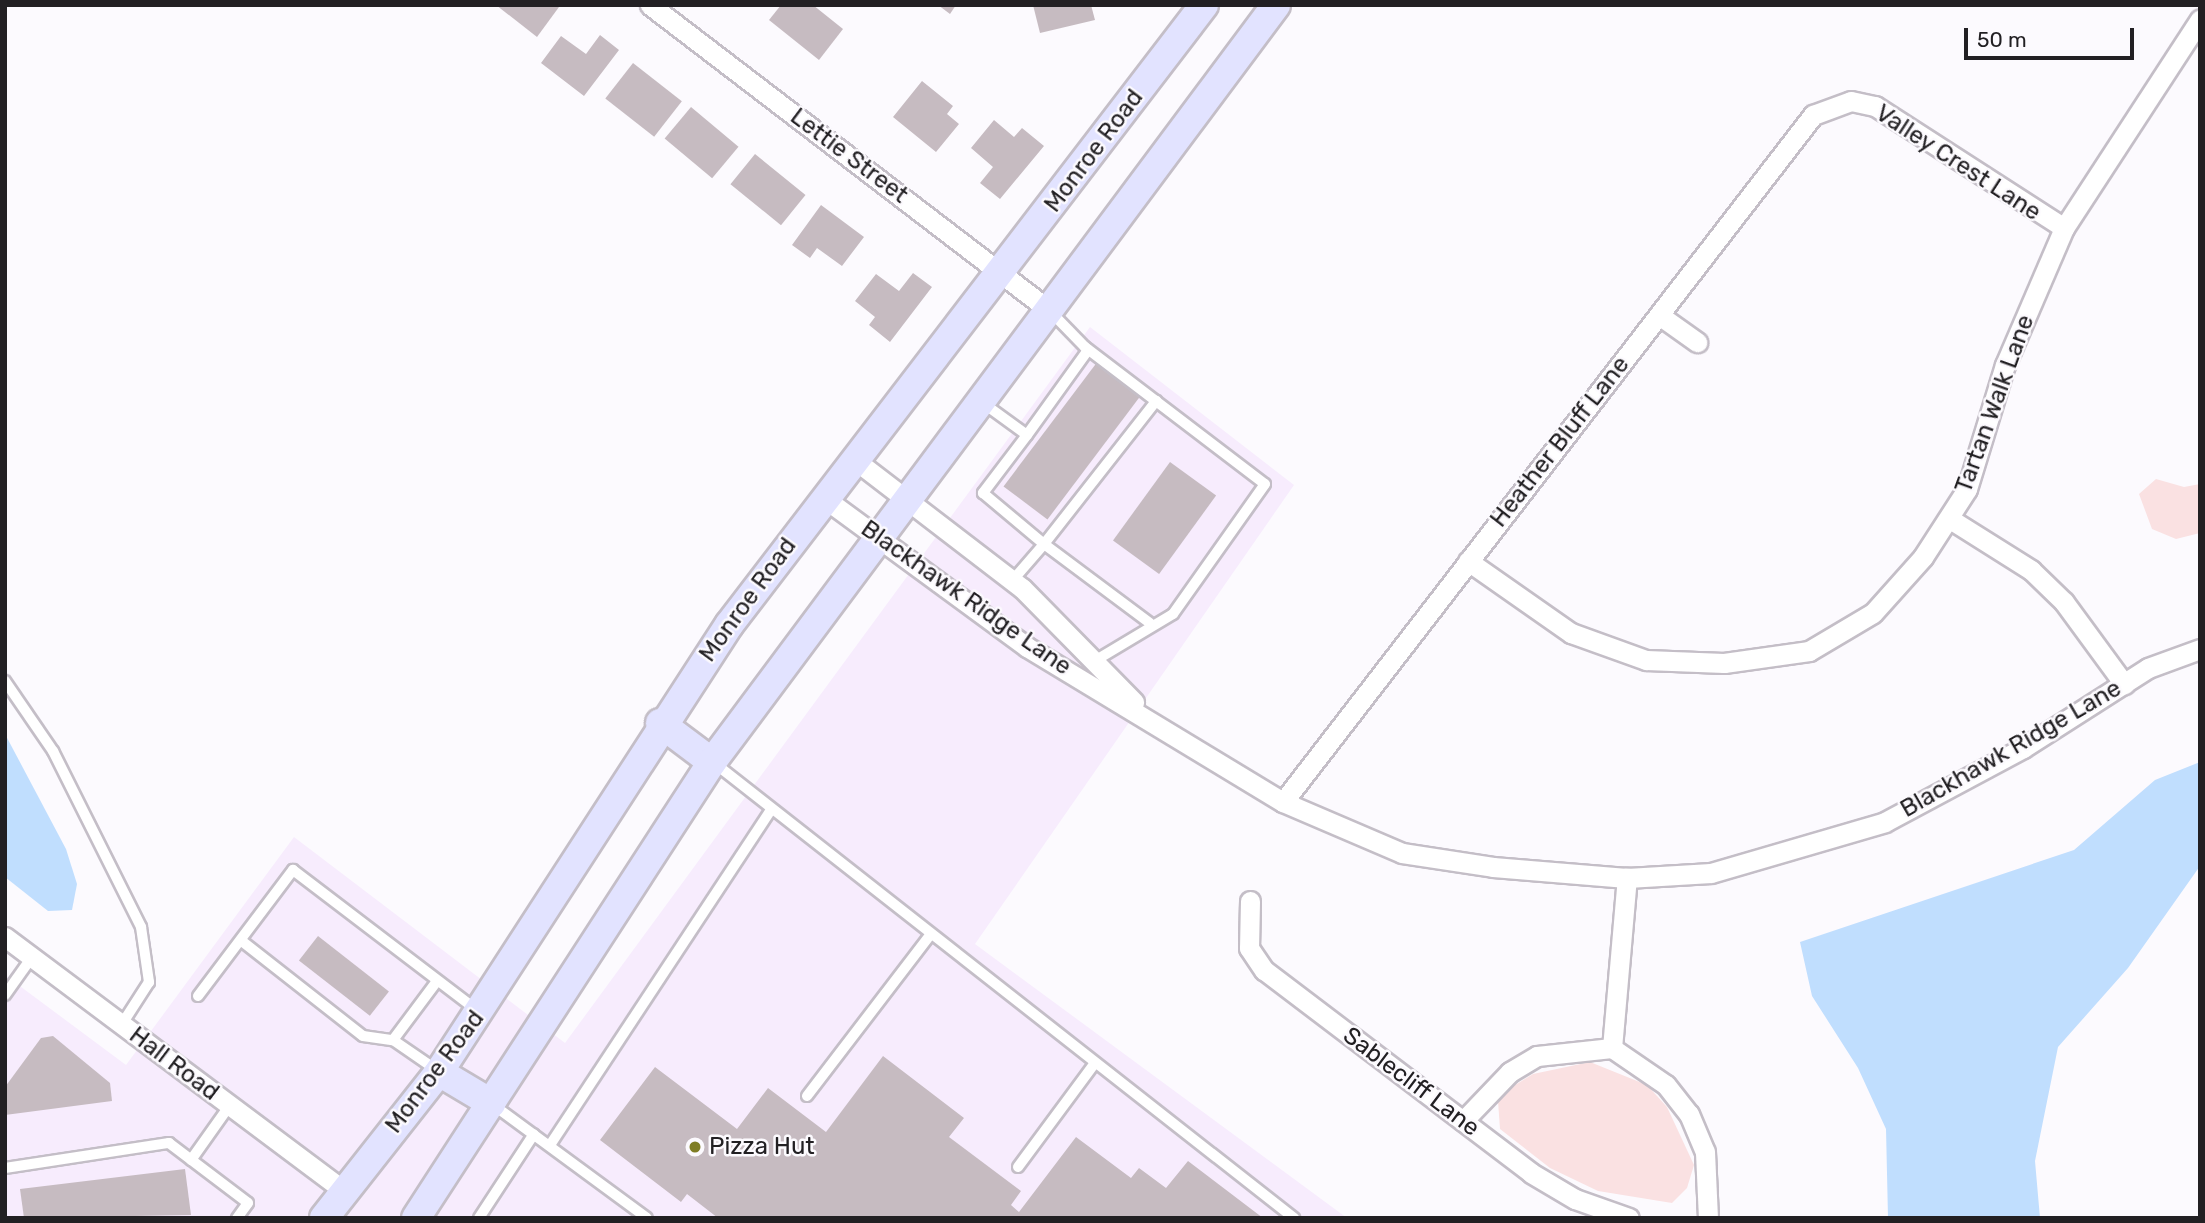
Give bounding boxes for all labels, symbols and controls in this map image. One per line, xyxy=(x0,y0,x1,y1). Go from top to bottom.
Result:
scale bar xyxy=(1967,14,2137,58)
text: 50 m xyxy=(1977,27,2027,52)
street label: Monroe Road xyxy=(1038,84,1150,218)
street label: Valley Crest Lane xyxy=(1870,99,2046,227)
street label: Lettie Street xyxy=(784,102,914,210)
street label: Tartan Walk Lane xyxy=(1949,311,2041,497)
street label: Heather Bluff Lane xyxy=(1484,351,1636,533)
street label: Blackhawk Ridge Lane xyxy=(855,514,1077,682)
street label: Monroe Road xyxy=(693,532,803,668)
street label: Blackhawk Ridge Lane xyxy=(1895,674,2127,824)
street label: Monroe Road xyxy=(379,1005,491,1139)
street label: Hall Road xyxy=(123,1021,225,1107)
street label: Sablecliff Lane xyxy=(1337,1021,1485,1143)
place label: Pizza Hut xyxy=(709,1133,815,1161)
marker: Pizza Hut xyxy=(687,1139,703,1155)

